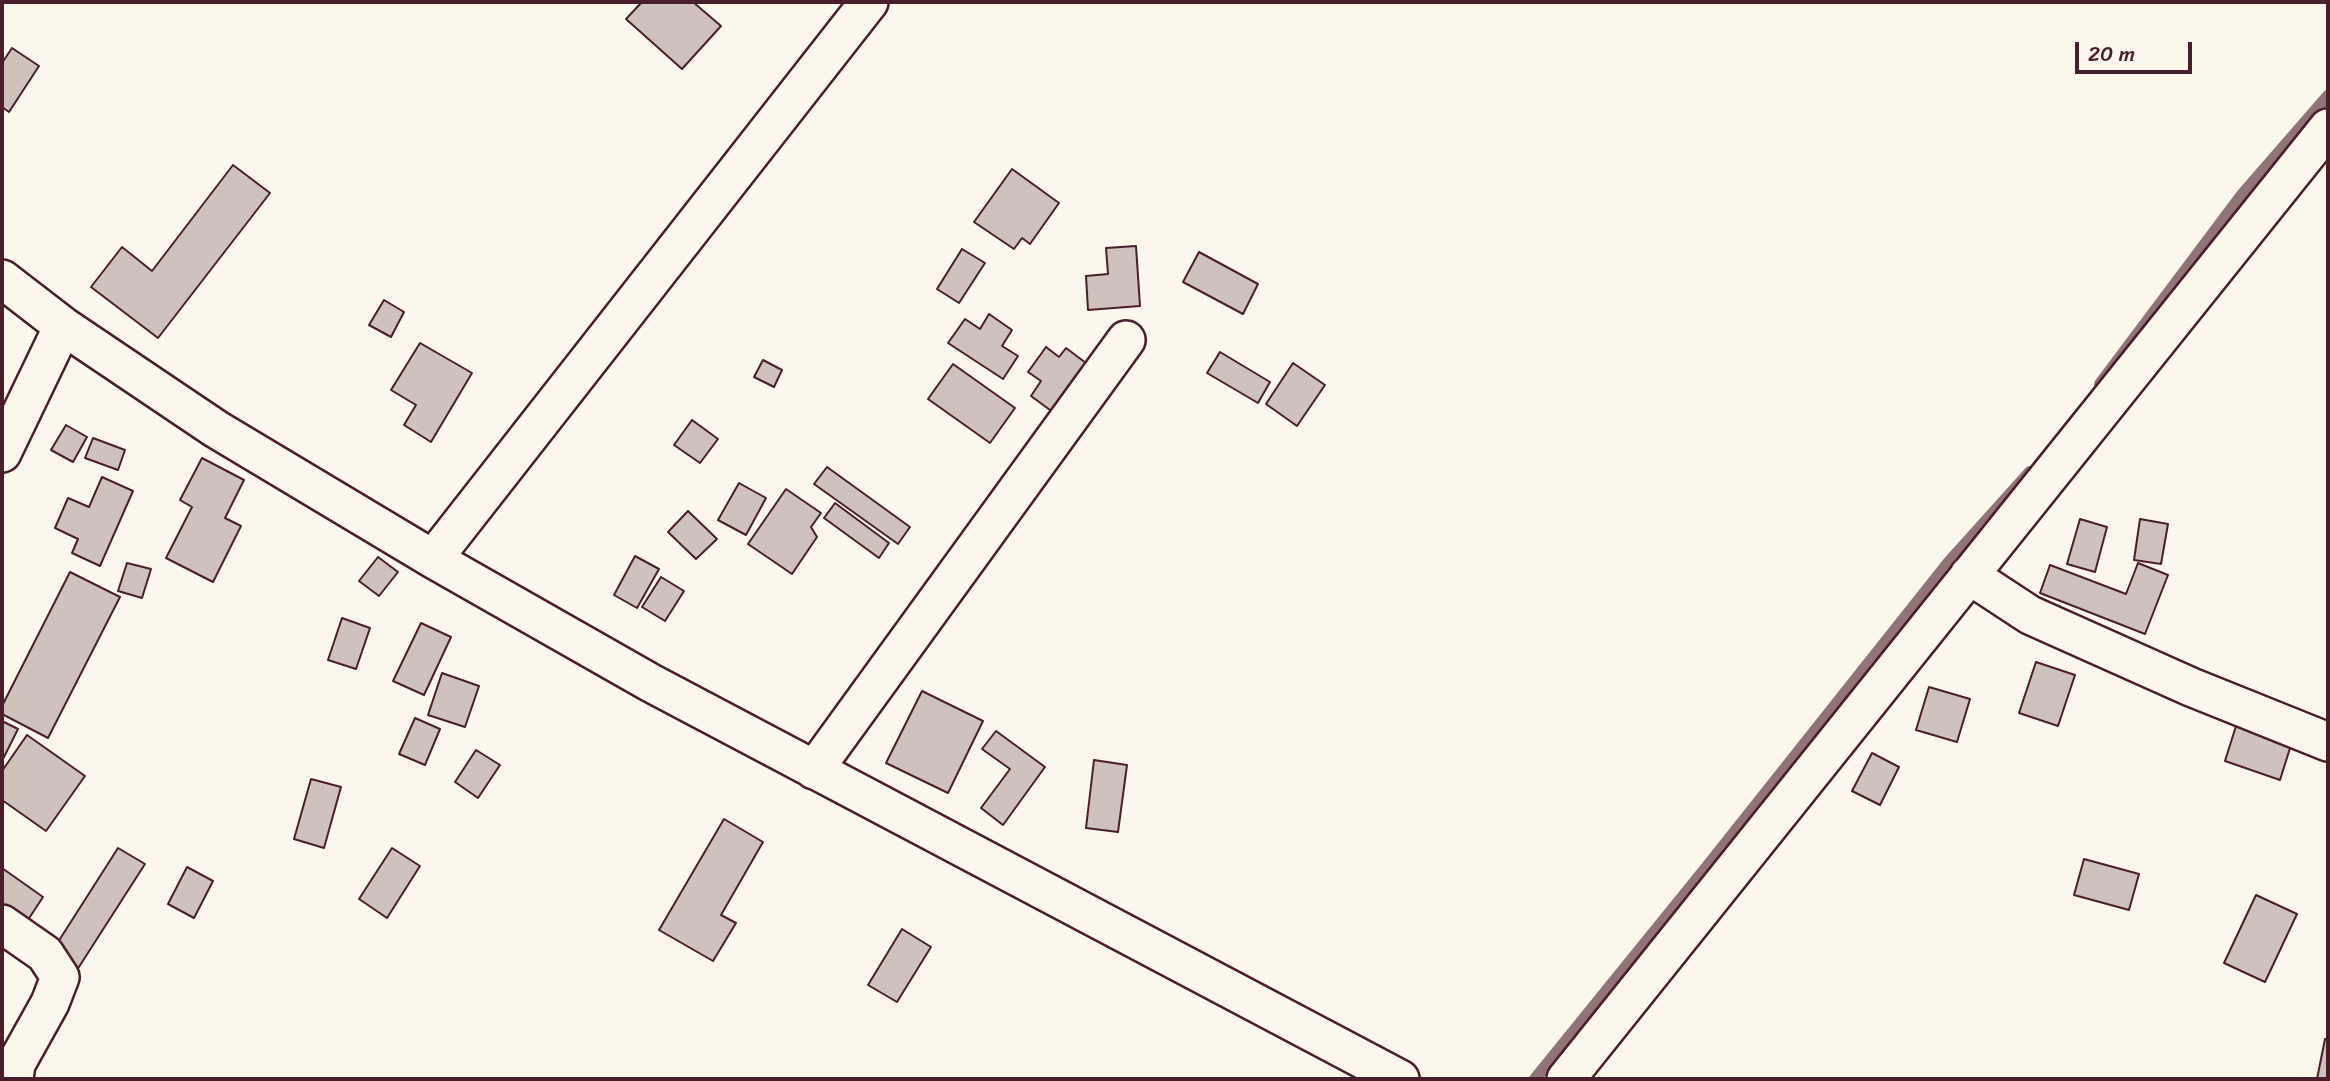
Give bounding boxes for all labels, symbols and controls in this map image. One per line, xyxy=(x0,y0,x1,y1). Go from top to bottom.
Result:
scale bar xyxy=(2078,28,2195,72)
text: 20 m xyxy=(2088,35,2135,73)

